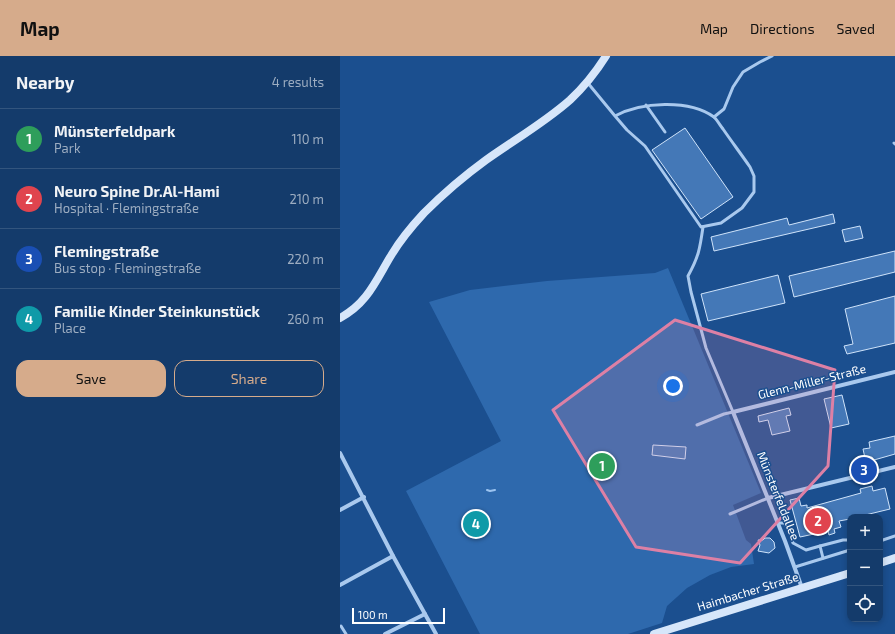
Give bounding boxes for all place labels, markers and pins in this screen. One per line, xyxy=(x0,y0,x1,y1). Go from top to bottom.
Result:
pin: 1 xyxy=(589,451,615,481)
pin: 3 xyxy=(851,455,877,485)
pin: 2 xyxy=(805,506,831,536)
pin: 4 xyxy=(463,509,489,539)

